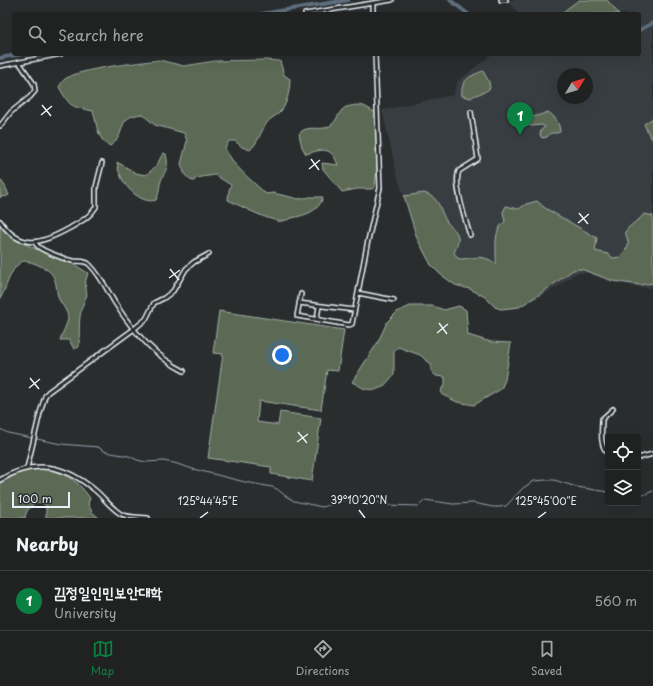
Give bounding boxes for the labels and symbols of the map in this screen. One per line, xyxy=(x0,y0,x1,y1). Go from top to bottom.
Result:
north arrow xyxy=(557,68,593,104)
pin: 1 xyxy=(507,102,533,135)
your location xyxy=(272,345,292,365)
scale bar xyxy=(12,490,70,509)
text: 39°10'20"N xyxy=(331,492,388,507)
text: 125°44'45"E xyxy=(178,493,238,508)
text: 125°45'00"E xyxy=(515,493,577,508)

